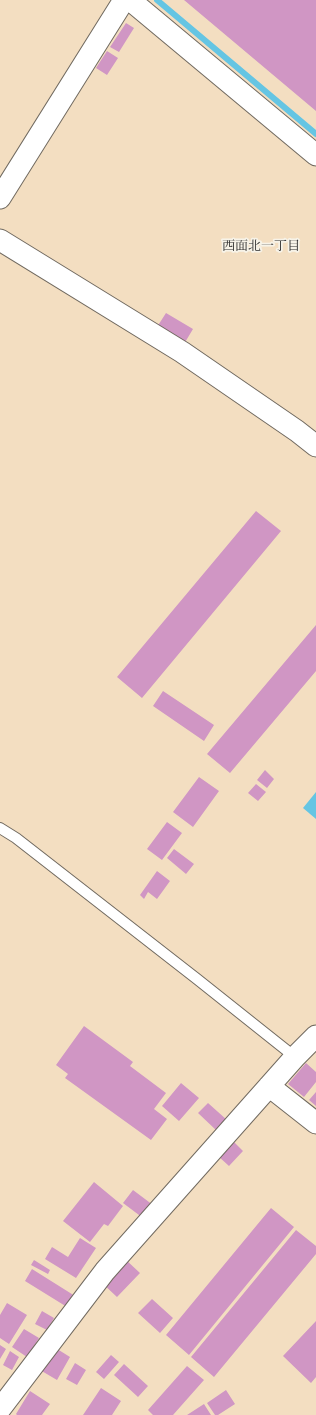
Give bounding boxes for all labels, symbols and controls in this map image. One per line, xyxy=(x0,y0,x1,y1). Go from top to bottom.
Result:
district label: 西面北一丁目 xyxy=(222,239,300,255)

